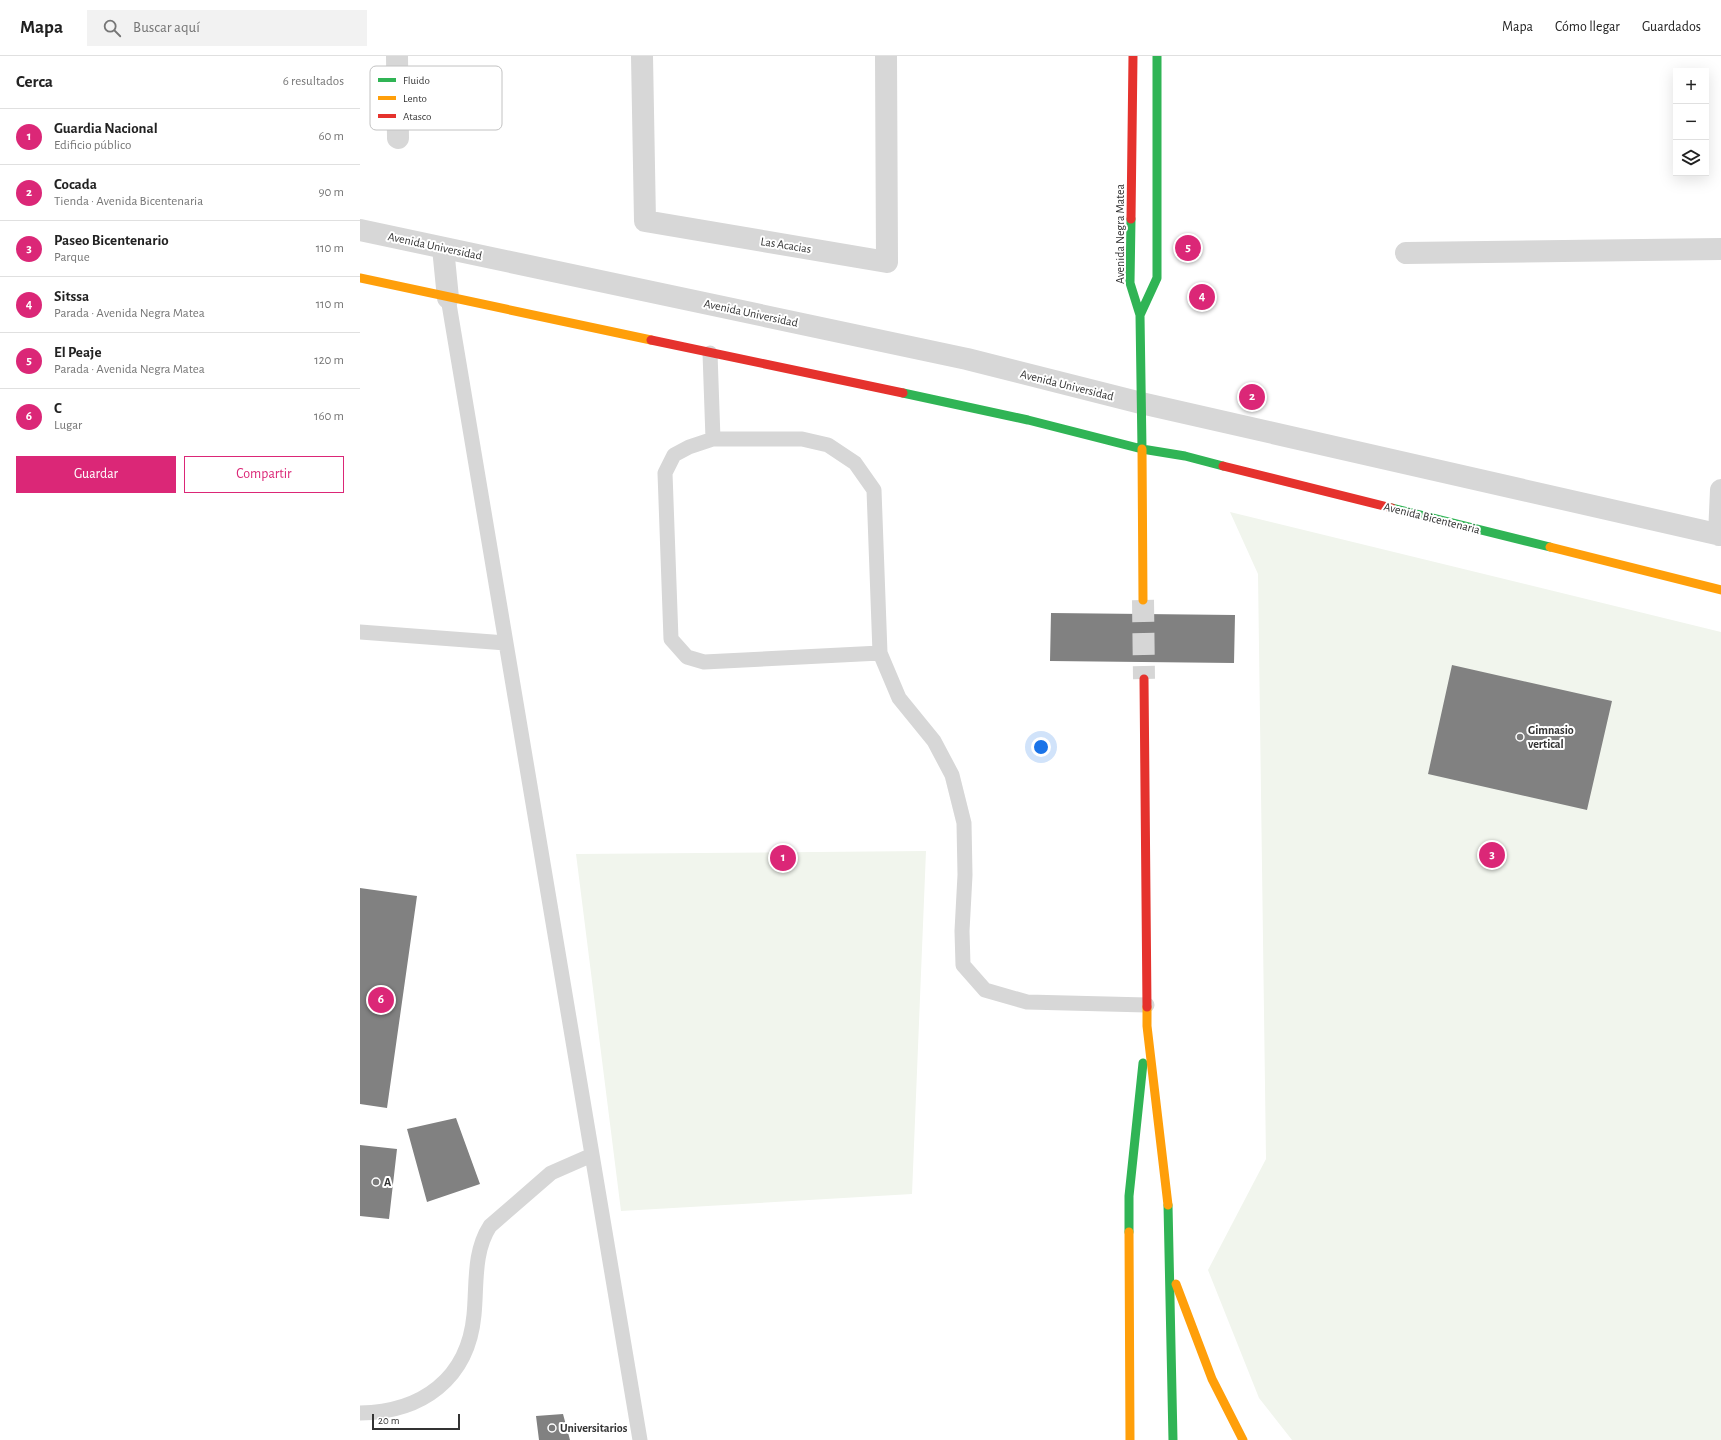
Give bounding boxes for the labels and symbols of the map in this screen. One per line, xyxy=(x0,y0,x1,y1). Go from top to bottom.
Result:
legend xyxy=(370,66,502,130)
text: Fluido xyxy=(403,75,430,86)
text: Lento xyxy=(403,93,427,104)
text: Atasco xyxy=(403,111,431,122)
street label: Avenida Negra Matea xyxy=(1114,183,1126,284)
street label: Avenida Universidad xyxy=(387,230,483,262)
pin: 5 xyxy=(1175,233,1201,263)
street label: Las Acacias xyxy=(760,235,812,255)
pin: 4 xyxy=(1189,282,1215,312)
street label: Avenida Universidad xyxy=(703,297,799,329)
street label: Avenida Universidad xyxy=(1019,368,1115,402)
pin: 2 xyxy=(1239,382,1265,412)
street label: Avenida Bicentenaria xyxy=(1383,500,1482,536)
place label: Gimnasio vertical xyxy=(1528,724,1574,750)
marker: Gimnasio vertical xyxy=(1515,732,1525,742)
your location xyxy=(1031,737,1051,757)
pin: 3 xyxy=(1479,840,1505,870)
pin: 1 xyxy=(770,843,796,873)
pin: 6 xyxy=(368,985,394,1015)
place label: A xyxy=(384,1176,392,1188)
marker: A xyxy=(371,1177,381,1187)
scale bar xyxy=(372,1412,460,1431)
place label: Universitarios xyxy=(560,1422,628,1434)
marker: Universitarios xyxy=(547,1423,557,1433)

